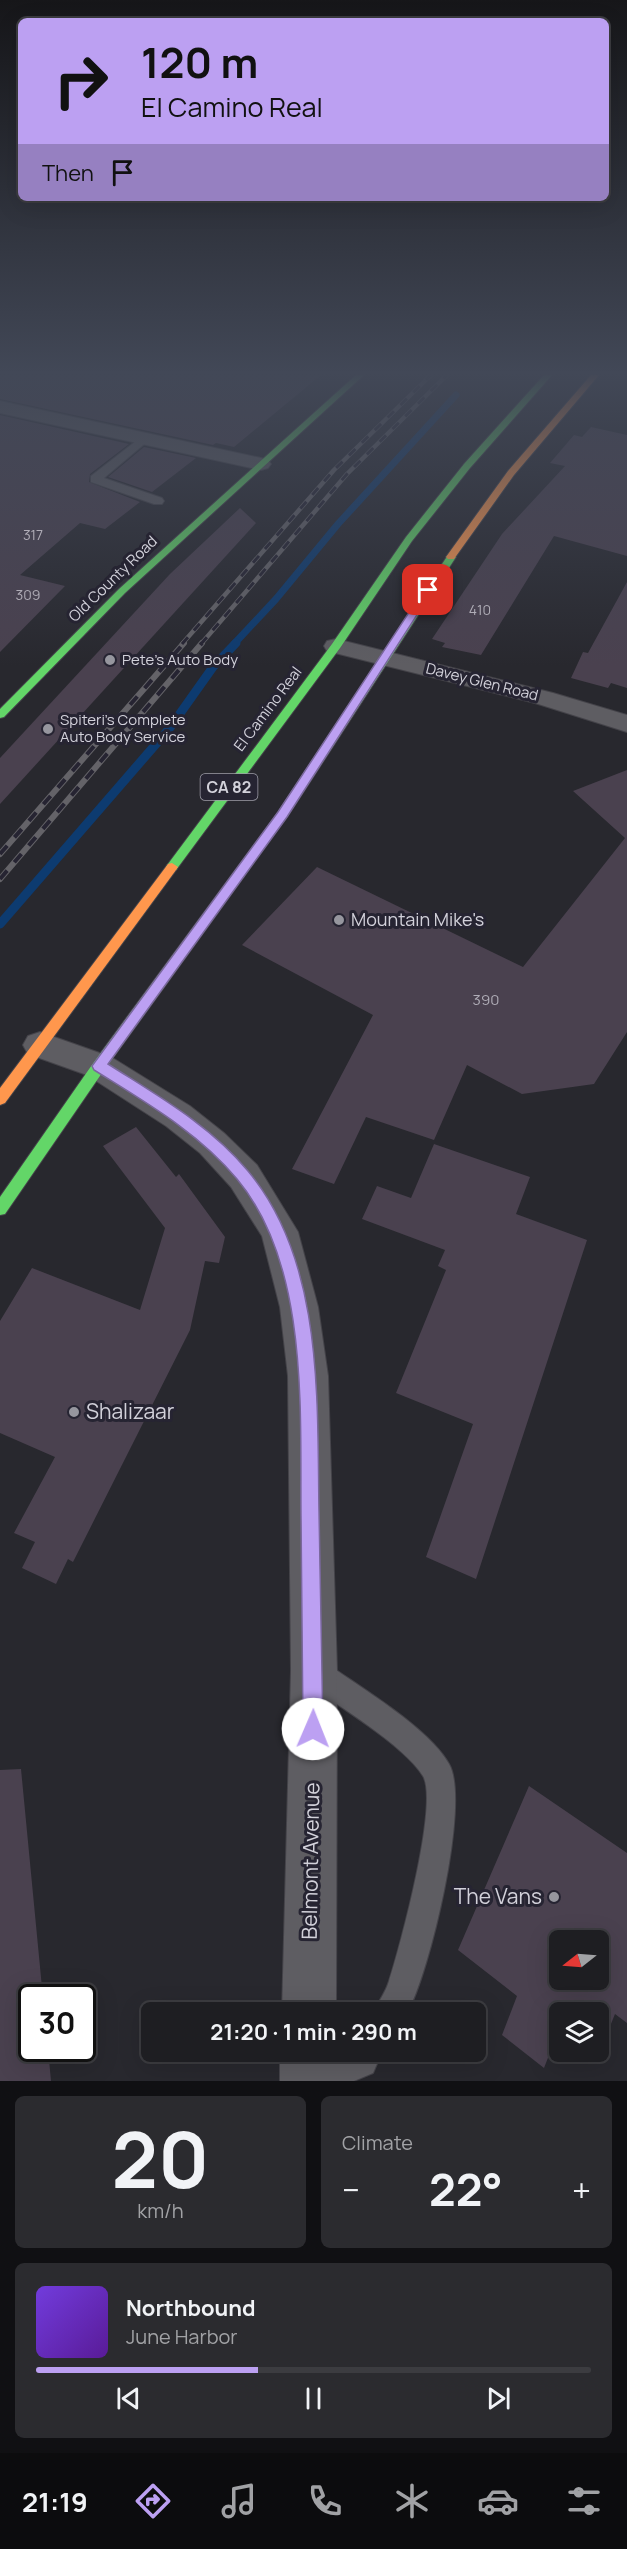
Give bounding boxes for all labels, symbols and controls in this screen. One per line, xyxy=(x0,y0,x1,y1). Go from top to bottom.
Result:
text: 120 m xyxy=(141,33,258,91)
icon: right xyxy=(42,42,120,120)
text: El Camino Real xyxy=(141,88,323,125)
icon: arrive xyxy=(106,156,139,189)
text: Then xyxy=(42,158,94,188)
house number: 317 xyxy=(23,525,43,544)
street label: Old County Road xyxy=(64,531,162,626)
pin xyxy=(402,564,453,615)
icon: arrive xyxy=(411,573,444,606)
house number: 309 xyxy=(16,585,40,604)
house number: 410 xyxy=(469,600,491,619)
place label: Pete's Auto Body xyxy=(122,649,238,670)
marker: Pete's Auto Body xyxy=(103,653,117,667)
street label: Davey Glen Road xyxy=(424,657,540,706)
street label: El Camino Real xyxy=(229,662,306,755)
place label: Spiteri's Complete Auto Body Service xyxy=(60,709,186,747)
marker: Spiteri's Complete Auto Body Service xyxy=(41,722,55,736)
road number: CA 82 xyxy=(200,774,258,800)
place label: Mountain Mike's xyxy=(351,907,484,931)
marker: Mountain Mike's xyxy=(332,913,346,927)
house number: 390 xyxy=(473,989,499,1010)
place label: Shalizaar xyxy=(86,1397,175,1425)
marker: Shalizaar xyxy=(67,1405,81,1419)
position arrow xyxy=(281,1697,345,1761)
street label: Belmont Avenue xyxy=(295,1782,325,1940)
place label: The Vans xyxy=(454,1882,542,1910)
marker: The Vans xyxy=(547,1890,561,1904)
north arrow xyxy=(549,1930,609,1990)
map controls xyxy=(549,1930,609,2062)
speed limit sign: 30 xyxy=(18,1984,96,2062)
button: layers xyxy=(549,2002,609,2062)
text: 21:20 · 1 min · 290 m xyxy=(210,2017,417,2047)
text: 20 xyxy=(112,2105,209,2211)
text: Climate xyxy=(342,2129,413,2156)
text: 22° xyxy=(429,2158,503,2220)
text: − xyxy=(342,2167,360,2212)
text: + xyxy=(572,2167,591,2212)
text: km/h xyxy=(137,2197,184,2224)
text: Northbound xyxy=(126,2293,256,2323)
text: June Harbor xyxy=(126,2323,238,2350)
icon: previous xyxy=(112,2382,145,2415)
icon: pause xyxy=(297,2382,330,2415)
icon: next xyxy=(482,2382,515,2415)
icon: directions xyxy=(132,2480,174,2522)
icon: music xyxy=(218,2480,260,2522)
icon: phone xyxy=(304,2480,346,2522)
icon: climate xyxy=(391,2480,433,2522)
icon: car xyxy=(477,2480,519,2522)
icon: filters xyxy=(563,2480,605,2522)
text: 21:19 xyxy=(22,2483,88,2520)

